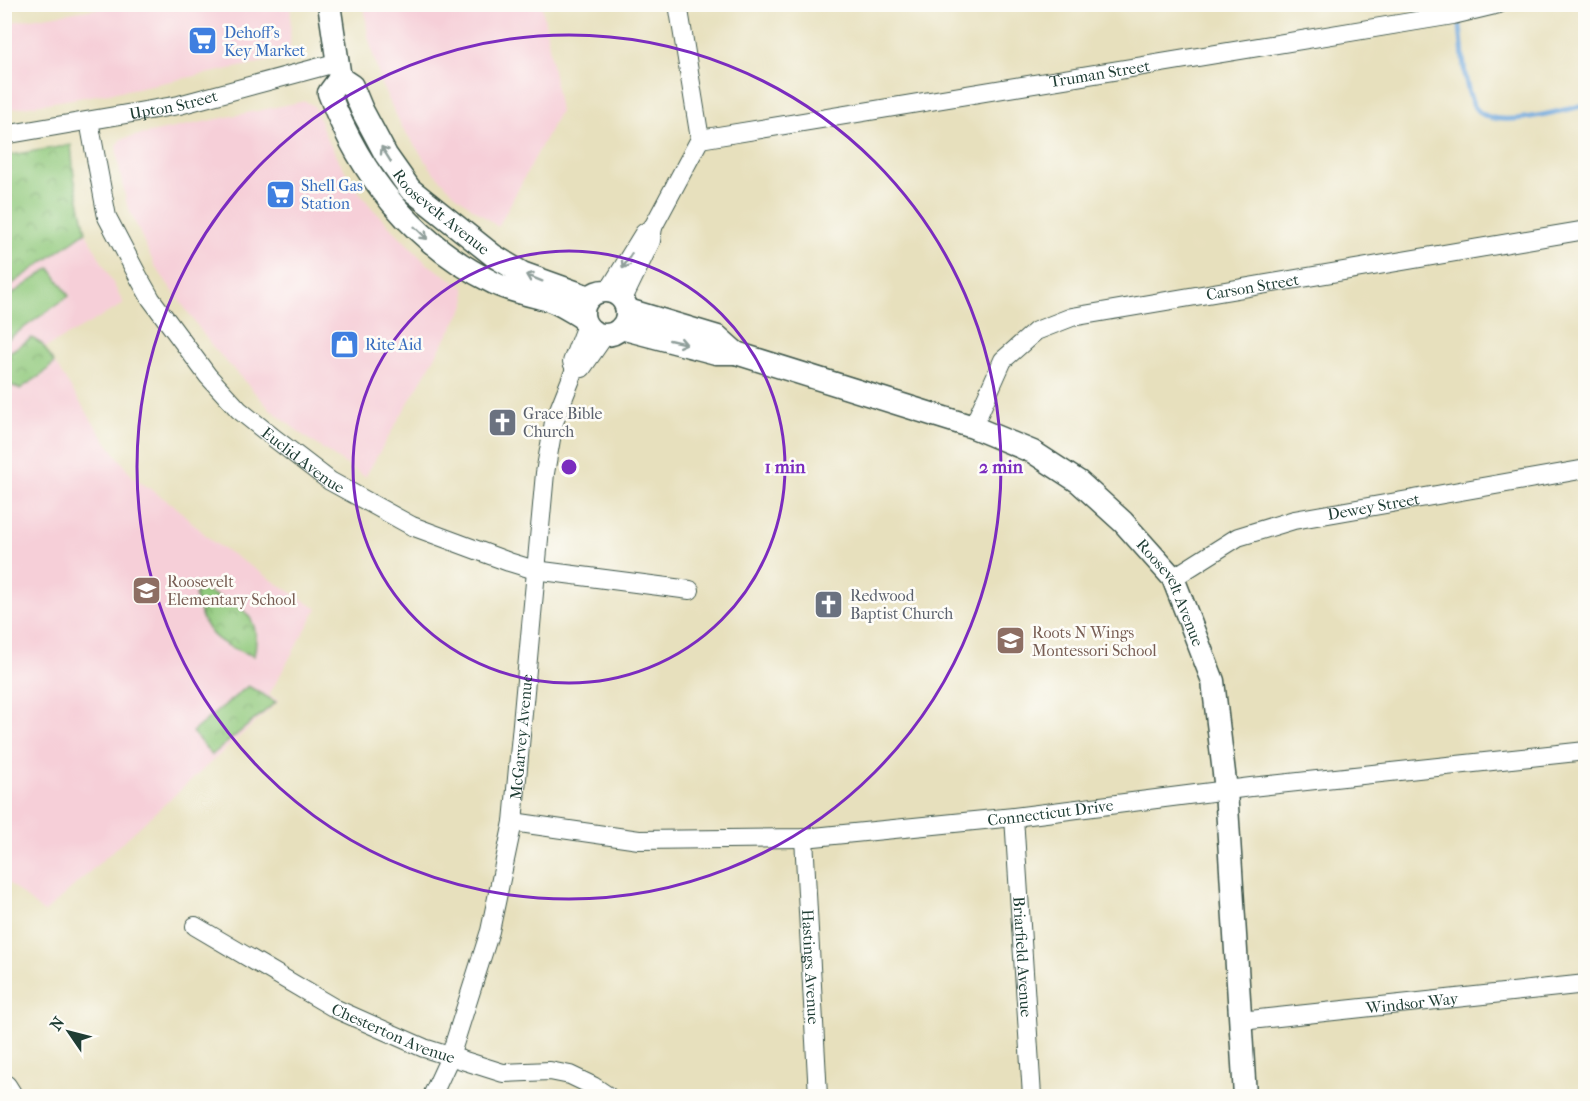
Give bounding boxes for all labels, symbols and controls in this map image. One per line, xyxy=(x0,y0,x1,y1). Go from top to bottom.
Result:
place label: Dehoff's Key Market xyxy=(224,23,306,60)
supermarket icon: Dehoff's Key Market xyxy=(187,25,219,57)
street label: Truman Street xyxy=(1048,56,1152,91)
street label: Upton Street xyxy=(128,86,220,123)
one-way arrow xyxy=(380,146,392,163)
street label: Roosevelt Avenue xyxy=(389,165,493,259)
place label: Shell Gas Station xyxy=(301,176,363,213)
supermarket icon: Shell Gas Station xyxy=(264,178,296,210)
one-way arrow xyxy=(413,226,428,241)
one-way arrow xyxy=(621,252,633,269)
street label: Carson Street xyxy=(1205,270,1301,304)
one-way arrow xyxy=(525,271,544,282)
shop icon: Rite Aid xyxy=(328,328,360,360)
place label: Rite Aid xyxy=(365,335,422,354)
one-way arrow xyxy=(668,337,687,348)
place label: Grace Bible Church xyxy=(523,404,602,441)
church icon: Grace Bible Church xyxy=(486,406,518,438)
street label: Euclid Avenue xyxy=(258,423,348,497)
centre of rings xyxy=(559,457,579,477)
text: 1 min xyxy=(764,457,806,478)
text: 2 min xyxy=(979,457,1023,478)
street label: Dewey Street xyxy=(1326,489,1421,524)
street label: Roosevelt Avenue xyxy=(1132,535,1208,649)
place label: Roosevelt Elementary School xyxy=(167,572,296,609)
school or university icon: Roosevelt Elementary School xyxy=(130,574,162,606)
place label: Redwood Baptist Church xyxy=(850,586,953,623)
church icon: Redwood Baptist Church xyxy=(813,588,845,620)
place label: Roots N Wings Montessori School xyxy=(1032,623,1157,660)
school or university icon: Roots N Wings Montessori School xyxy=(995,625,1027,657)
street label: McGarvey Avenue xyxy=(506,673,537,801)
street label: Connecticut Drive xyxy=(986,795,1115,830)
street label: Briarfield Avenue xyxy=(1009,896,1036,1018)
street label: Hastings Avenue xyxy=(798,909,823,1025)
street label: Windsor Way xyxy=(1364,989,1460,1018)
street label: Chesterton Avenue xyxy=(329,999,458,1067)
north arrow xyxy=(39,1002,99,1062)
text: N xyxy=(46,1013,69,1034)

